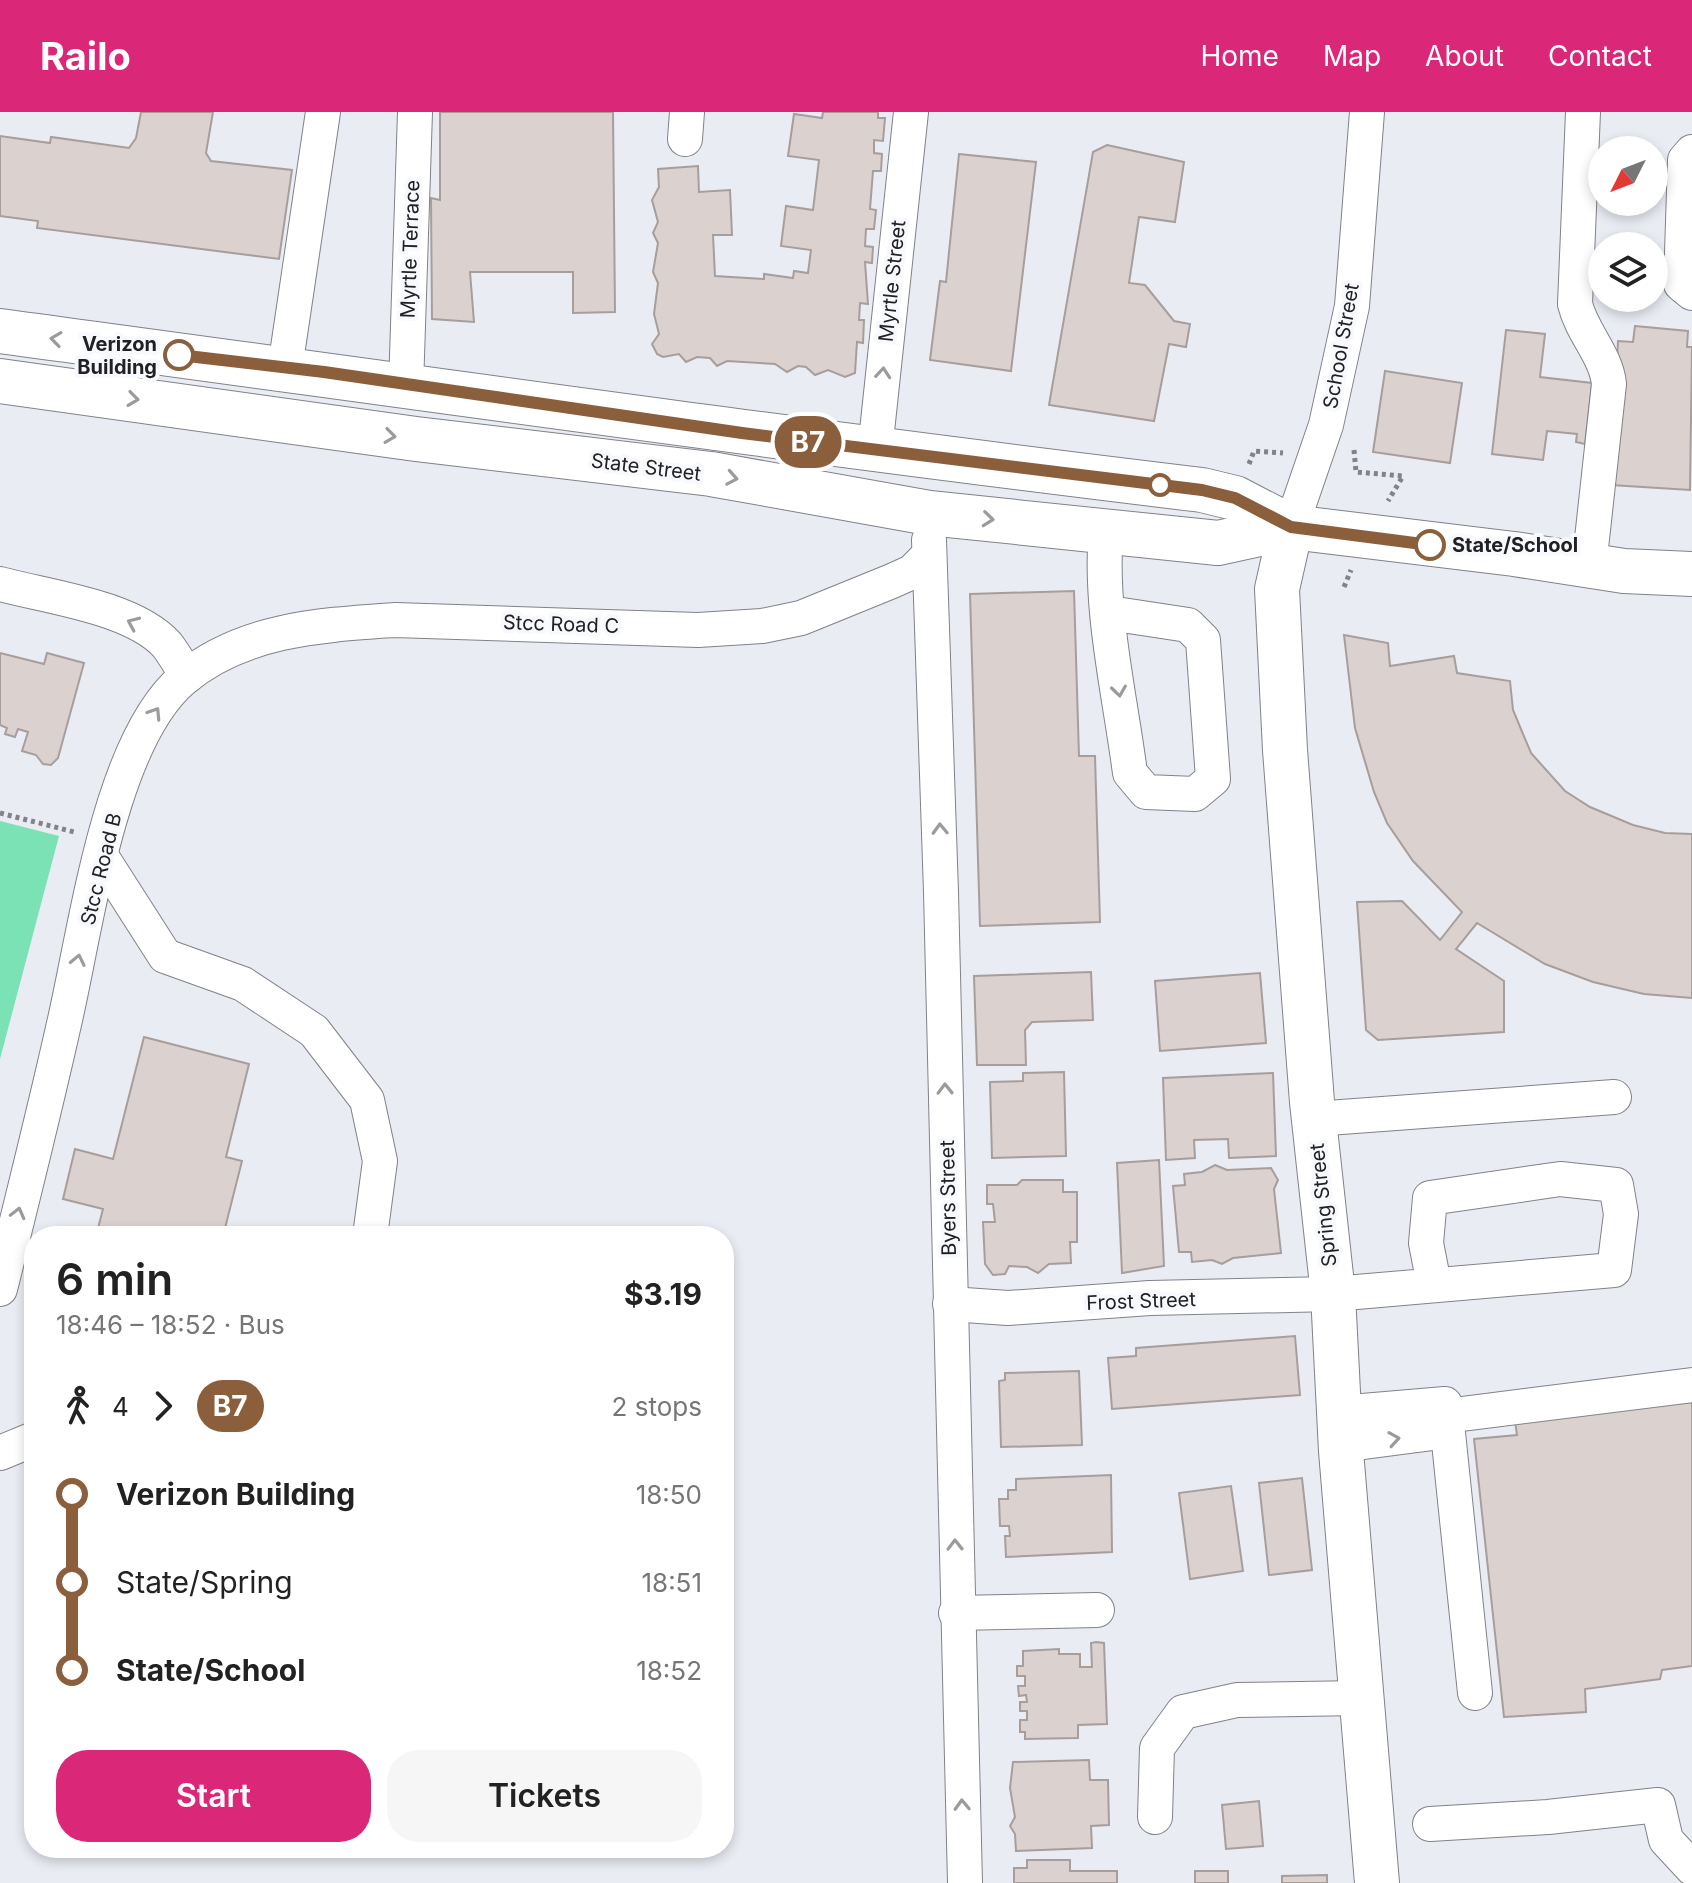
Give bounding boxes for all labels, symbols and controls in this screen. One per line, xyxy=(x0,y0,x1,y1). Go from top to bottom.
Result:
text: Railo xyxy=(40,33,131,79)
text: Home xyxy=(1200,39,1279,73)
text: Map xyxy=(1323,39,1381,73)
text: About xyxy=(1425,39,1504,73)
text: Contact xyxy=(1548,39,1652,73)
north arrow xyxy=(1588,136,1668,216)
map controls xyxy=(1588,136,1668,312)
street label: Myrtle Terrace xyxy=(396,179,424,319)
street label: Myrtle Street xyxy=(874,218,910,343)
button: layers xyxy=(1588,232,1668,312)
street label: School Street xyxy=(1318,281,1364,411)
one-way arrow xyxy=(49,331,63,348)
place label: Verizon Building xyxy=(77,332,157,379)
marker: Verizon Building xyxy=(164,340,194,370)
one-way arrow xyxy=(874,366,891,379)
one-way arrow xyxy=(126,390,140,407)
line badge: B7 xyxy=(772,416,844,468)
text: B7 xyxy=(791,425,825,459)
one-way arrow xyxy=(383,427,397,444)
street label: State Street xyxy=(590,448,703,486)
one-way arrow xyxy=(725,469,738,486)
unlabelled marker xyxy=(1149,474,1171,496)
one-way arrow xyxy=(982,511,995,528)
marker: State/School xyxy=(1415,530,1445,560)
place label: State/School xyxy=(1452,533,1578,557)
street label: Stcc Road C xyxy=(503,610,619,638)
one-way arrow xyxy=(127,616,141,632)
one-way arrow xyxy=(1110,684,1127,698)
one-way arrow xyxy=(145,708,160,722)
street label: Stcc Road B xyxy=(75,810,127,928)
one-way arrow xyxy=(931,822,948,835)
one-way arrow xyxy=(69,954,86,968)
one-way arrow xyxy=(937,1082,954,1095)
street label: Byers Street xyxy=(935,1139,961,1256)
street label: Spring Street xyxy=(1305,1142,1341,1268)
one-way arrow xyxy=(9,1207,26,1221)
text: 6 min xyxy=(56,1252,173,1306)
text: $3.19 xyxy=(624,1276,702,1312)
street label: Frost Street xyxy=(1086,1287,1197,1315)
text: 18:46 – 18:52 · Bus xyxy=(56,1309,285,1340)
icon: walk xyxy=(56,1384,100,1428)
icon: forward xyxy=(141,1384,185,1428)
text: B7 xyxy=(213,1389,248,1423)
text: 4 xyxy=(112,1391,129,1422)
text: 2 stops xyxy=(612,1391,702,1422)
one-way arrow xyxy=(1388,1431,1401,1448)
text: Verizon Building xyxy=(116,1476,355,1512)
text: 18:50 xyxy=(636,1479,702,1510)
one-way arrow xyxy=(946,1538,964,1551)
text: State/Spring xyxy=(116,1564,293,1600)
text: 18:51 xyxy=(641,1567,702,1598)
text: State/School xyxy=(116,1652,305,1688)
text: 18:52 xyxy=(636,1655,702,1686)
button: Start xyxy=(56,1750,371,1842)
button: Tickets xyxy=(387,1750,702,1842)
one-way arrow xyxy=(954,1798,971,1811)

